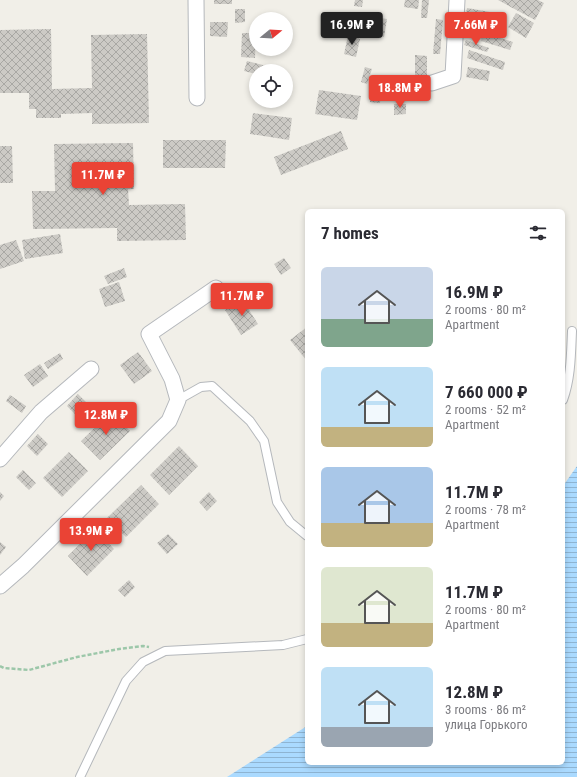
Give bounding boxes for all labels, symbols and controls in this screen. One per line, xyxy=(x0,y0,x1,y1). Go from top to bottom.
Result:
north arrow xyxy=(249,12,293,56)
map controls xyxy=(249,12,293,108)
pin: 16.9M ₽ xyxy=(315,12,389,46)
pin: 7.66M ₽ xyxy=(439,12,513,46)
text: 16.9M ₽ xyxy=(330,17,374,32)
text: 7.66M ₽ xyxy=(454,17,498,32)
button: locate xyxy=(249,64,293,108)
pin: 18.8M ₽ xyxy=(363,75,437,109)
text: 18.8M ₽ xyxy=(378,80,422,95)
pin: 11.7M ₽ xyxy=(66,162,140,196)
text: 11.7M ₽ xyxy=(81,167,125,182)
icon: filters xyxy=(527,222,549,244)
text: 7 homes xyxy=(321,223,379,243)
text: 16.9M ₽ xyxy=(445,282,503,302)
pin: 11.7M ₽ xyxy=(205,283,279,317)
icon: home xyxy=(353,283,401,331)
text: 11.7M ₽ xyxy=(220,288,264,303)
text: 2 rooms · 80 m² xyxy=(445,302,526,317)
text: Apartment xyxy=(445,317,499,332)
text: 7 660 000 ₽ xyxy=(445,382,528,402)
icon: home xyxy=(353,383,401,431)
pin: 12.8M ₽ xyxy=(69,402,143,436)
text: 2 rooms · 52 m² xyxy=(445,402,526,417)
text: 12.8M ₽ xyxy=(84,407,128,422)
text: Apartment xyxy=(445,417,499,432)
text: 11.7M ₽ xyxy=(445,482,503,502)
icon: home xyxy=(353,483,401,531)
text: 2 rooms · 78 m² xyxy=(445,502,526,517)
text: Apartment xyxy=(445,517,499,532)
pin: 13.9M ₽ xyxy=(54,518,128,552)
text: 13.9M ₽ xyxy=(69,523,113,538)
text: 11.7M ₽ xyxy=(445,582,503,602)
icon: home xyxy=(353,583,401,631)
text: 2 rooms · 80 m² xyxy=(445,602,526,617)
text: Apartment xyxy=(445,617,499,632)
text: 12.8M ₽ xyxy=(445,682,503,702)
icon: home xyxy=(353,683,401,731)
text: 3 rooms · 86 m² xyxy=(445,702,526,717)
text: улица Горького xyxy=(445,717,528,732)

